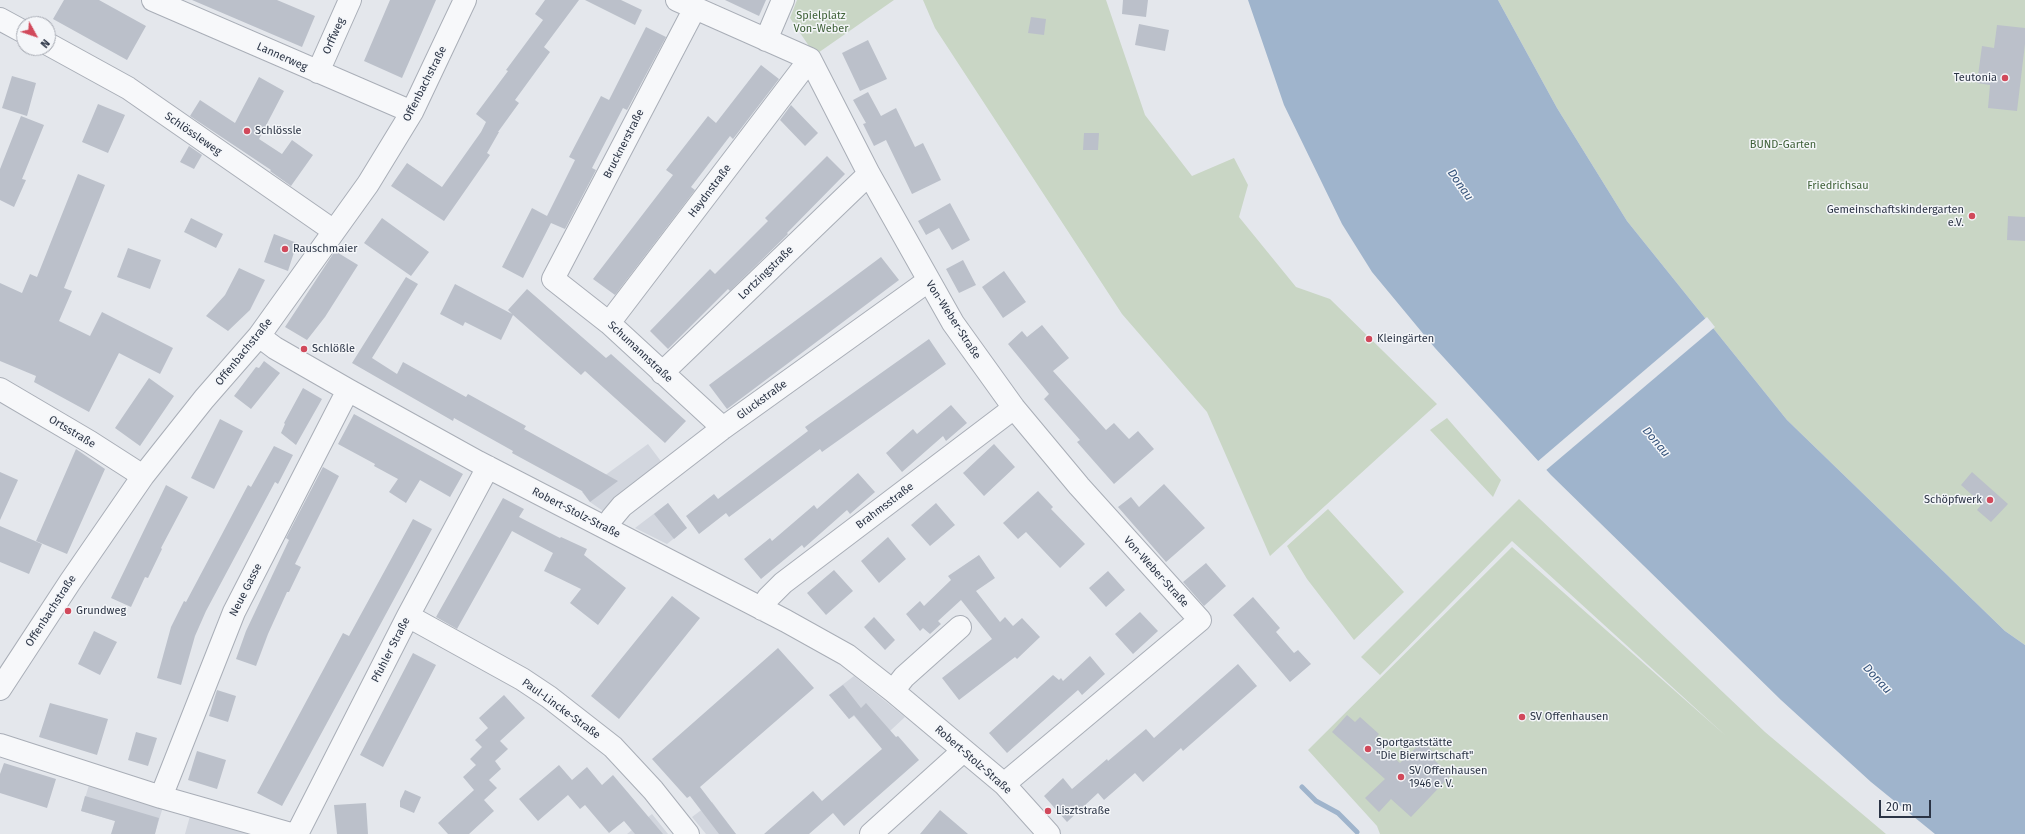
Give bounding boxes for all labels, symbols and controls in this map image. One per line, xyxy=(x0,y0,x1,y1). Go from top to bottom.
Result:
park label: Spielplatz Von-Weber xyxy=(794,9,848,35)
north arrow xyxy=(16,16,56,56)
street label: Orffweg xyxy=(320,16,348,56)
text: N xyxy=(37,36,52,50)
street label: Lannerweg xyxy=(255,40,309,74)
street label: Offenbachstraße xyxy=(400,44,450,124)
place label: Teutonia xyxy=(1954,71,1997,85)
marker: Teutonia xyxy=(2000,73,2010,83)
street label: Brucknerstraße xyxy=(601,107,647,181)
street label: Schlössleweg xyxy=(162,110,224,158)
place label: Schlössle xyxy=(255,124,302,138)
marker: Schlössle xyxy=(242,126,252,136)
park label: BUND-Garten xyxy=(1750,138,1816,152)
street label: Haydnstraße xyxy=(686,162,734,220)
water label: Donau xyxy=(1444,166,1476,204)
park label: Friedrichsau xyxy=(1807,179,1869,193)
place label: Gemeinschaftskindergarten e.V. xyxy=(1827,203,1964,229)
marker: Gemeinschaftskindergarten e.V. xyxy=(1967,211,1977,221)
place label: Rauschmaier xyxy=(293,242,358,256)
street label: Lortzingstraße xyxy=(736,243,796,303)
marker: Rauschmaier xyxy=(280,244,290,254)
street label: Von-Weber-Straße xyxy=(923,278,983,362)
street label: Offenbachstraße xyxy=(213,316,275,388)
street label: Schumannstraße xyxy=(605,319,675,385)
place label: Kleingärten xyxy=(1377,332,1434,346)
marker: Kleingärten xyxy=(1364,334,1374,344)
place label: Schlößle xyxy=(312,342,355,356)
marker: Schlößle xyxy=(299,344,309,354)
street label: Gluckstraße xyxy=(734,377,790,423)
street label: Ortsstraße xyxy=(46,413,98,451)
water label: Donau xyxy=(1639,424,1673,460)
street label: Brahmsstraße xyxy=(854,480,916,532)
street label: Robert-Stolz-Straße xyxy=(530,485,622,541)
place label: Schöpfwerk xyxy=(1924,493,1982,507)
marker: Schöpfwerk xyxy=(1985,495,1995,505)
street label: Von-Weber-Straße xyxy=(1121,534,1191,610)
street label: Neue Gasse xyxy=(227,561,265,619)
street label: Offenbachstraße xyxy=(23,573,79,649)
place label: Grundweg xyxy=(76,604,126,618)
marker: Grundweg xyxy=(63,606,73,616)
street label: Pfuhler Straße xyxy=(369,615,413,685)
water label: Donau xyxy=(1860,661,1894,697)
street label: Paul-Lincke-Straße xyxy=(519,676,603,742)
place label: SV Offenhausen xyxy=(1530,710,1609,724)
marker: SV Offenhausen xyxy=(1517,712,1527,722)
street label: Robert-Stolz-Straße xyxy=(932,723,1014,797)
place label: Sportgaststätte "Die Bierwirtschaft" xyxy=(1376,736,1473,762)
marker: Sportgaststätte "Die Bierwirtschaft" xyxy=(1363,744,1373,754)
place label: SV Offenhausen 1946 e. V. xyxy=(1409,764,1488,790)
marker: SV Offenhausen 1946 e. V. xyxy=(1396,772,1406,782)
scale bar xyxy=(1881,792,1933,818)
text: 20 m xyxy=(1886,800,1912,814)
place label: Lisztstraße xyxy=(1056,804,1110,818)
marker: Lisztstraße xyxy=(1043,806,1053,816)

